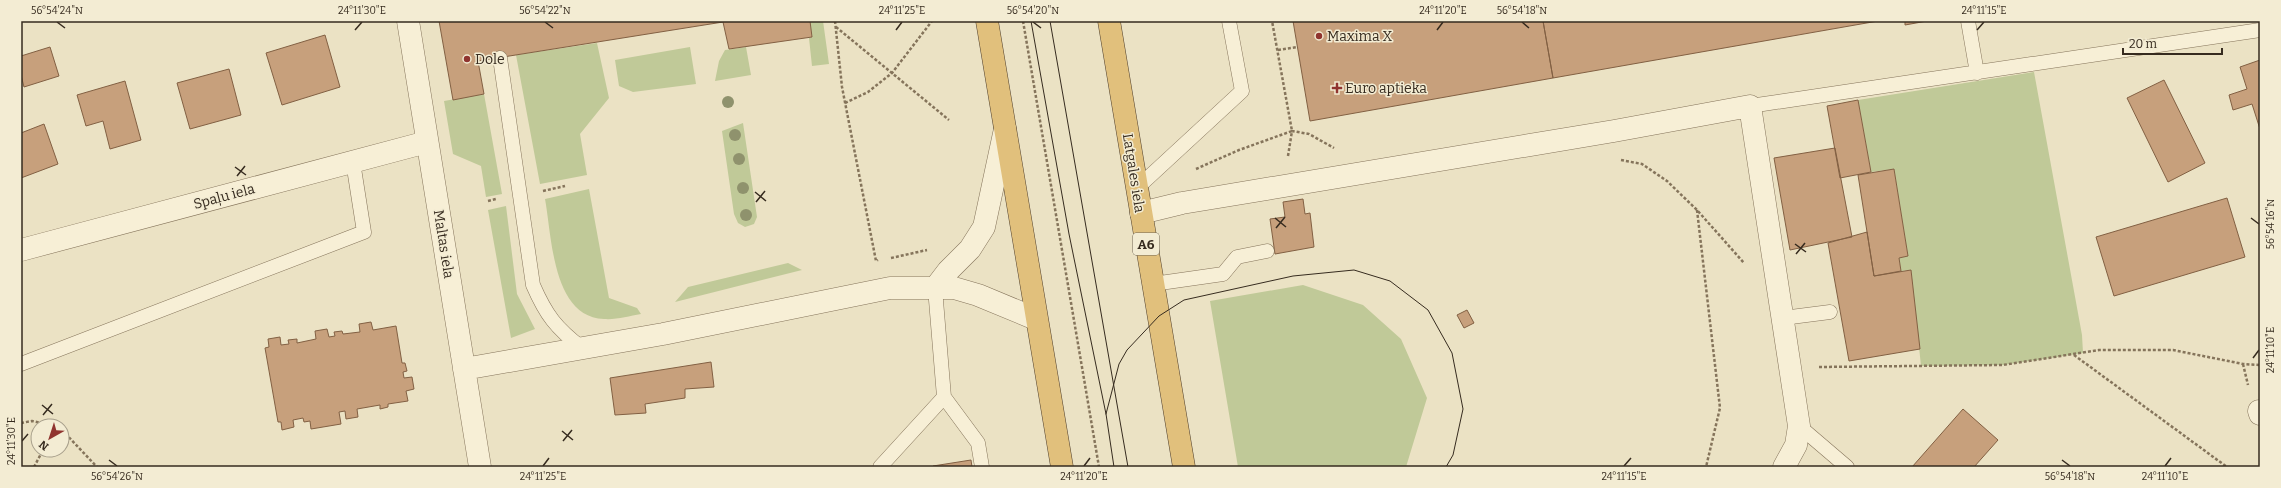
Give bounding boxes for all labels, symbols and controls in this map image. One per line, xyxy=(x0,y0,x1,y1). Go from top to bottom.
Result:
text: 56°54'24"N xyxy=(31,5,83,17)
text: 24°11'30"E xyxy=(338,5,386,17)
text: 56°54'22"N xyxy=(519,5,571,17)
text: 24°11'25"E xyxy=(879,5,925,17)
text: 56°54'20"N xyxy=(1007,5,1059,17)
text: 24°11'20"E xyxy=(1419,5,1467,17)
text: 56°54'18"N xyxy=(1497,5,1547,17)
text: 24°11'15"E xyxy=(1961,5,2007,17)
place label: Maxima X xyxy=(1327,28,1392,45)
scale bar xyxy=(2123,30,2222,56)
marker: Maxima X xyxy=(1314,31,1324,41)
text: 20 m xyxy=(2129,37,2158,51)
place label: Dole xyxy=(475,51,505,68)
marker: Dole xyxy=(462,54,472,64)
place label: Euro aptieka xyxy=(1345,80,1427,97)
marker: Euro aptieka xyxy=(1332,83,1342,93)
street label: Latgales iela xyxy=(1119,132,1148,214)
street label: Spaļu iela xyxy=(192,180,257,214)
text: 56°54'16"N xyxy=(2265,199,2277,249)
street label: Maltas iela xyxy=(430,209,457,280)
road number: A6 xyxy=(1133,233,1159,255)
text: 24°11'10"E xyxy=(2265,327,2277,373)
text: 24°11'30"E xyxy=(6,417,18,465)
north arrow xyxy=(30,418,70,458)
text: N xyxy=(36,437,51,453)
text: 56°54'26"N xyxy=(91,471,143,483)
text: 24°11'25"E xyxy=(520,471,566,483)
text: 24°11'20"E xyxy=(1060,471,1108,483)
text: 24°11'15"E xyxy=(1601,471,1647,483)
text: 56°54'18"N xyxy=(2045,471,2095,483)
text: 24°11'10"E xyxy=(2142,471,2188,483)

